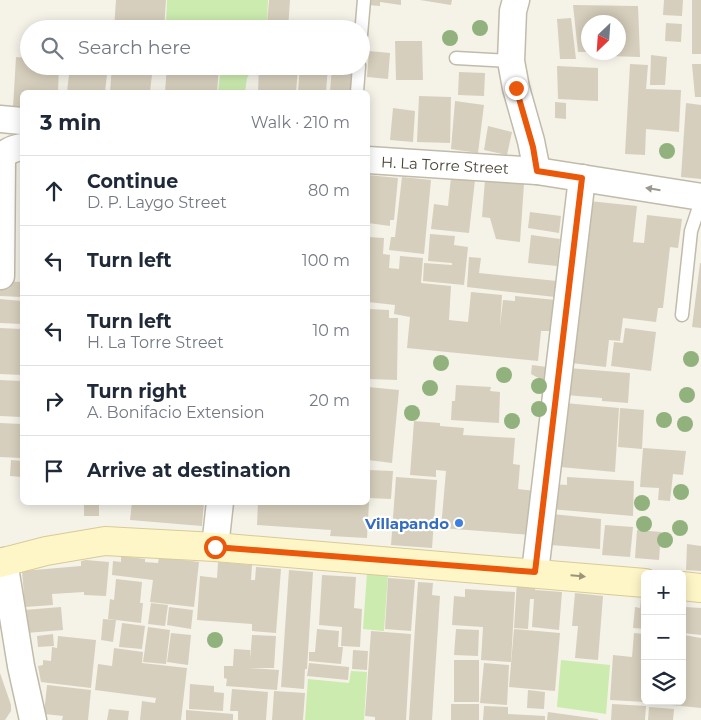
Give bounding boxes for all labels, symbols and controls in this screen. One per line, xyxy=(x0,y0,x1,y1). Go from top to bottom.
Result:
north arrow xyxy=(581,15,626,60)
search box xyxy=(20,20,370,75)
icon: search xyxy=(38,34,66,62)
text: Search here xyxy=(78,36,191,59)
route end xyxy=(505,77,528,100)
text: 3 min xyxy=(40,110,101,135)
text: Walk · 210 m xyxy=(251,113,350,132)
street label: H. La Torre Street xyxy=(380,152,510,178)
text: Continue xyxy=(87,170,178,193)
icon: ahead xyxy=(40,177,68,205)
text: 80 m xyxy=(308,181,350,200)
one-way arrow xyxy=(645,185,661,193)
text: D. P. Laygo Street xyxy=(87,193,227,212)
icon: left xyxy=(40,247,68,275)
text: Turn left xyxy=(87,249,172,272)
text: 100 m xyxy=(302,251,350,270)
text: Turn left xyxy=(87,310,172,333)
icon: left xyxy=(40,317,68,345)
text: 10 m xyxy=(312,321,350,340)
text: H. La Torre Street xyxy=(87,333,224,352)
text: Turn right xyxy=(87,380,187,403)
icon: right xyxy=(40,387,68,415)
text: 20 m xyxy=(309,391,350,410)
text: A. Bonifacio Extension xyxy=(87,403,265,422)
icon: arrive xyxy=(40,457,68,485)
text: Arrive at destination xyxy=(87,459,291,482)
place label: Villapando xyxy=(364,514,449,533)
marker: Villapando xyxy=(453,517,465,529)
route start xyxy=(204,536,227,559)
map controls xyxy=(641,570,686,705)
button: + xyxy=(641,570,686,615)
one-way arrow xyxy=(570,573,586,581)
button: − xyxy=(641,615,686,660)
button: layers xyxy=(641,660,686,705)

